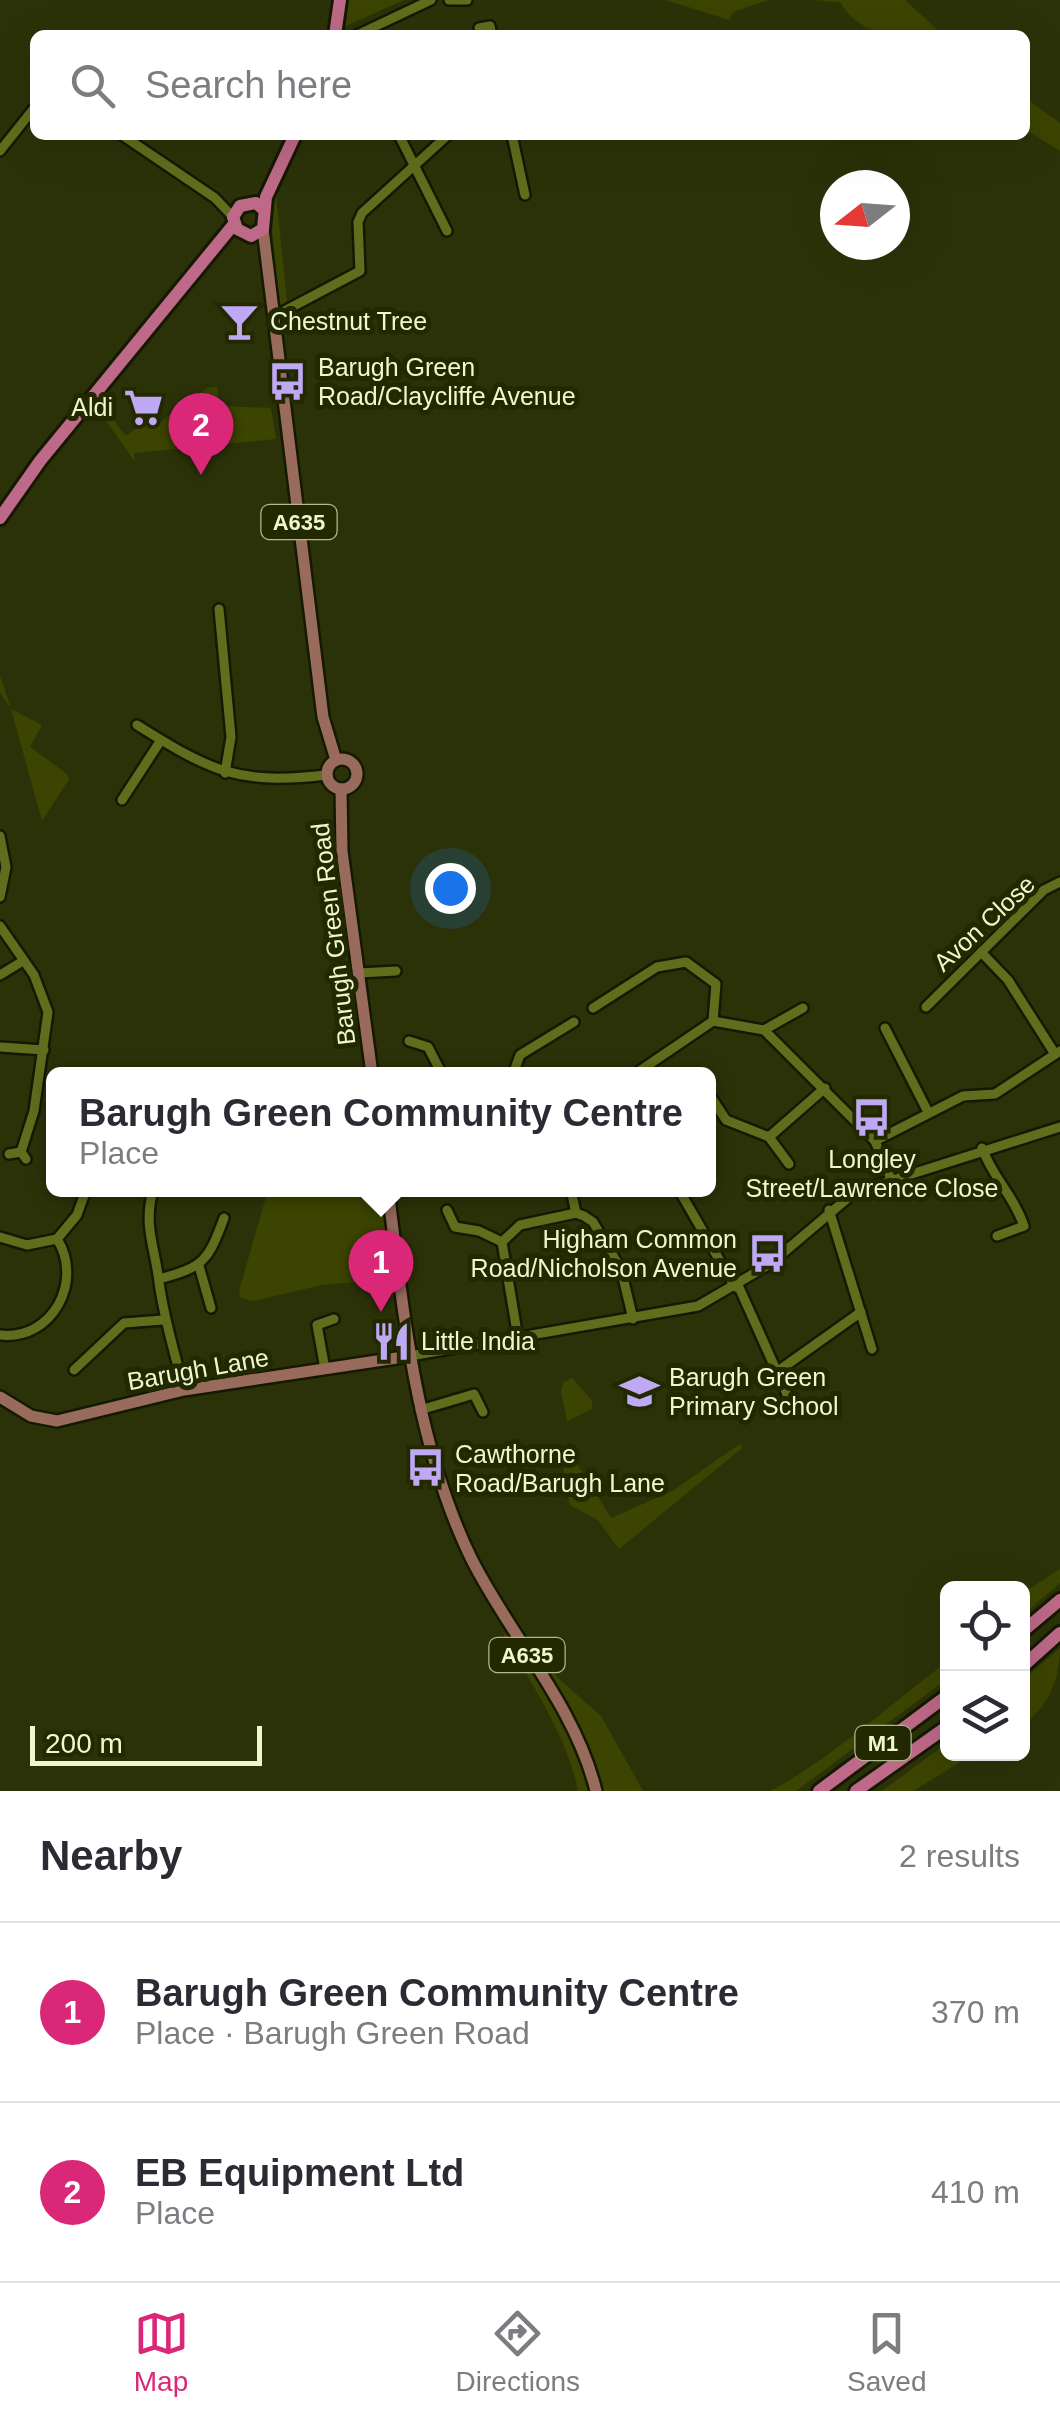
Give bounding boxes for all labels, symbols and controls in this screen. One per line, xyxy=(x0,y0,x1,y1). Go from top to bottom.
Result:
search box xyxy=(30,30,1030,140)
icon: search xyxy=(65,58,120,113)
text: Search here xyxy=(145,64,352,106)
north arrow xyxy=(820,170,910,260)
bar icon: Chestnut Tree xyxy=(219,300,261,342)
place label: Chestnut Tree xyxy=(270,307,427,335)
place label: Barugh Green Road/Claycliffe Avenue xyxy=(318,353,576,410)
bus stop icon: Barugh Green Road/Claycliffe Avenue xyxy=(267,360,309,402)
supermarket icon: Aldi xyxy=(122,386,164,428)
pin: 2 xyxy=(168,392,234,475)
place label: Aldi xyxy=(71,393,113,421)
road number: A635 xyxy=(262,505,336,539)
street label: Barugh Green Road xyxy=(305,821,361,1047)
your location xyxy=(425,863,476,914)
street label: Avon Close xyxy=(928,869,1040,977)
popup xyxy=(46,1067,716,1197)
text: Barugh Green Community Centre xyxy=(79,1092,683,1134)
bus stop icon: Longley Street/Lawrence Close xyxy=(851,1097,893,1139)
text: Place xyxy=(79,1135,159,1171)
place label: Longley Street/Lawrence Close xyxy=(746,1145,998,1202)
place label: Higham Common Road/Nicholson Avenue xyxy=(471,1225,737,1282)
pin: 1 xyxy=(348,1230,414,1312)
bus stop icon: Higham Common Road/Nicholson Avenue xyxy=(746,1232,788,1274)
restaurant icon: Little India xyxy=(370,1320,412,1362)
place label: Little India xyxy=(421,1327,535,1355)
street label: Barugh Lane xyxy=(125,1343,271,1395)
place label: Barugh Green Primary School xyxy=(669,1363,839,1420)
school or university icon: Barugh Green Primary School xyxy=(618,1370,660,1412)
place label: Cawthorne Road/Barugh Lane xyxy=(455,1440,665,1497)
bus stop icon: Cawthorne Road/Barugh Lane xyxy=(404,1447,446,1489)
map controls xyxy=(940,1581,1030,1761)
button: locate xyxy=(940,1581,1030,1671)
road number: A635 xyxy=(490,1638,564,1672)
button: layers xyxy=(940,1671,1030,1761)
scale bar xyxy=(30,1721,262,1766)
road number: M1 xyxy=(856,1726,910,1760)
text: 200 m xyxy=(45,1728,123,1759)
text: Nearby xyxy=(40,1832,182,1879)
text: 2 results xyxy=(899,1838,1020,1874)
text: Barugh Green Community Centre xyxy=(135,1972,739,2014)
text: 1 xyxy=(64,1994,81,2030)
text: 370 m xyxy=(931,1994,1020,2030)
text: Place · Barugh Green Road xyxy=(135,2015,530,2051)
text: EB Equipment Ltd xyxy=(135,2152,464,2194)
text: 2 xyxy=(64,2174,81,2210)
text: 410 m xyxy=(931,2174,1020,2210)
text: Place xyxy=(135,2195,215,2231)
tab: Map xyxy=(134,2306,189,2398)
tab: Directions xyxy=(456,2306,580,2398)
tab: Saved xyxy=(847,2306,926,2398)

